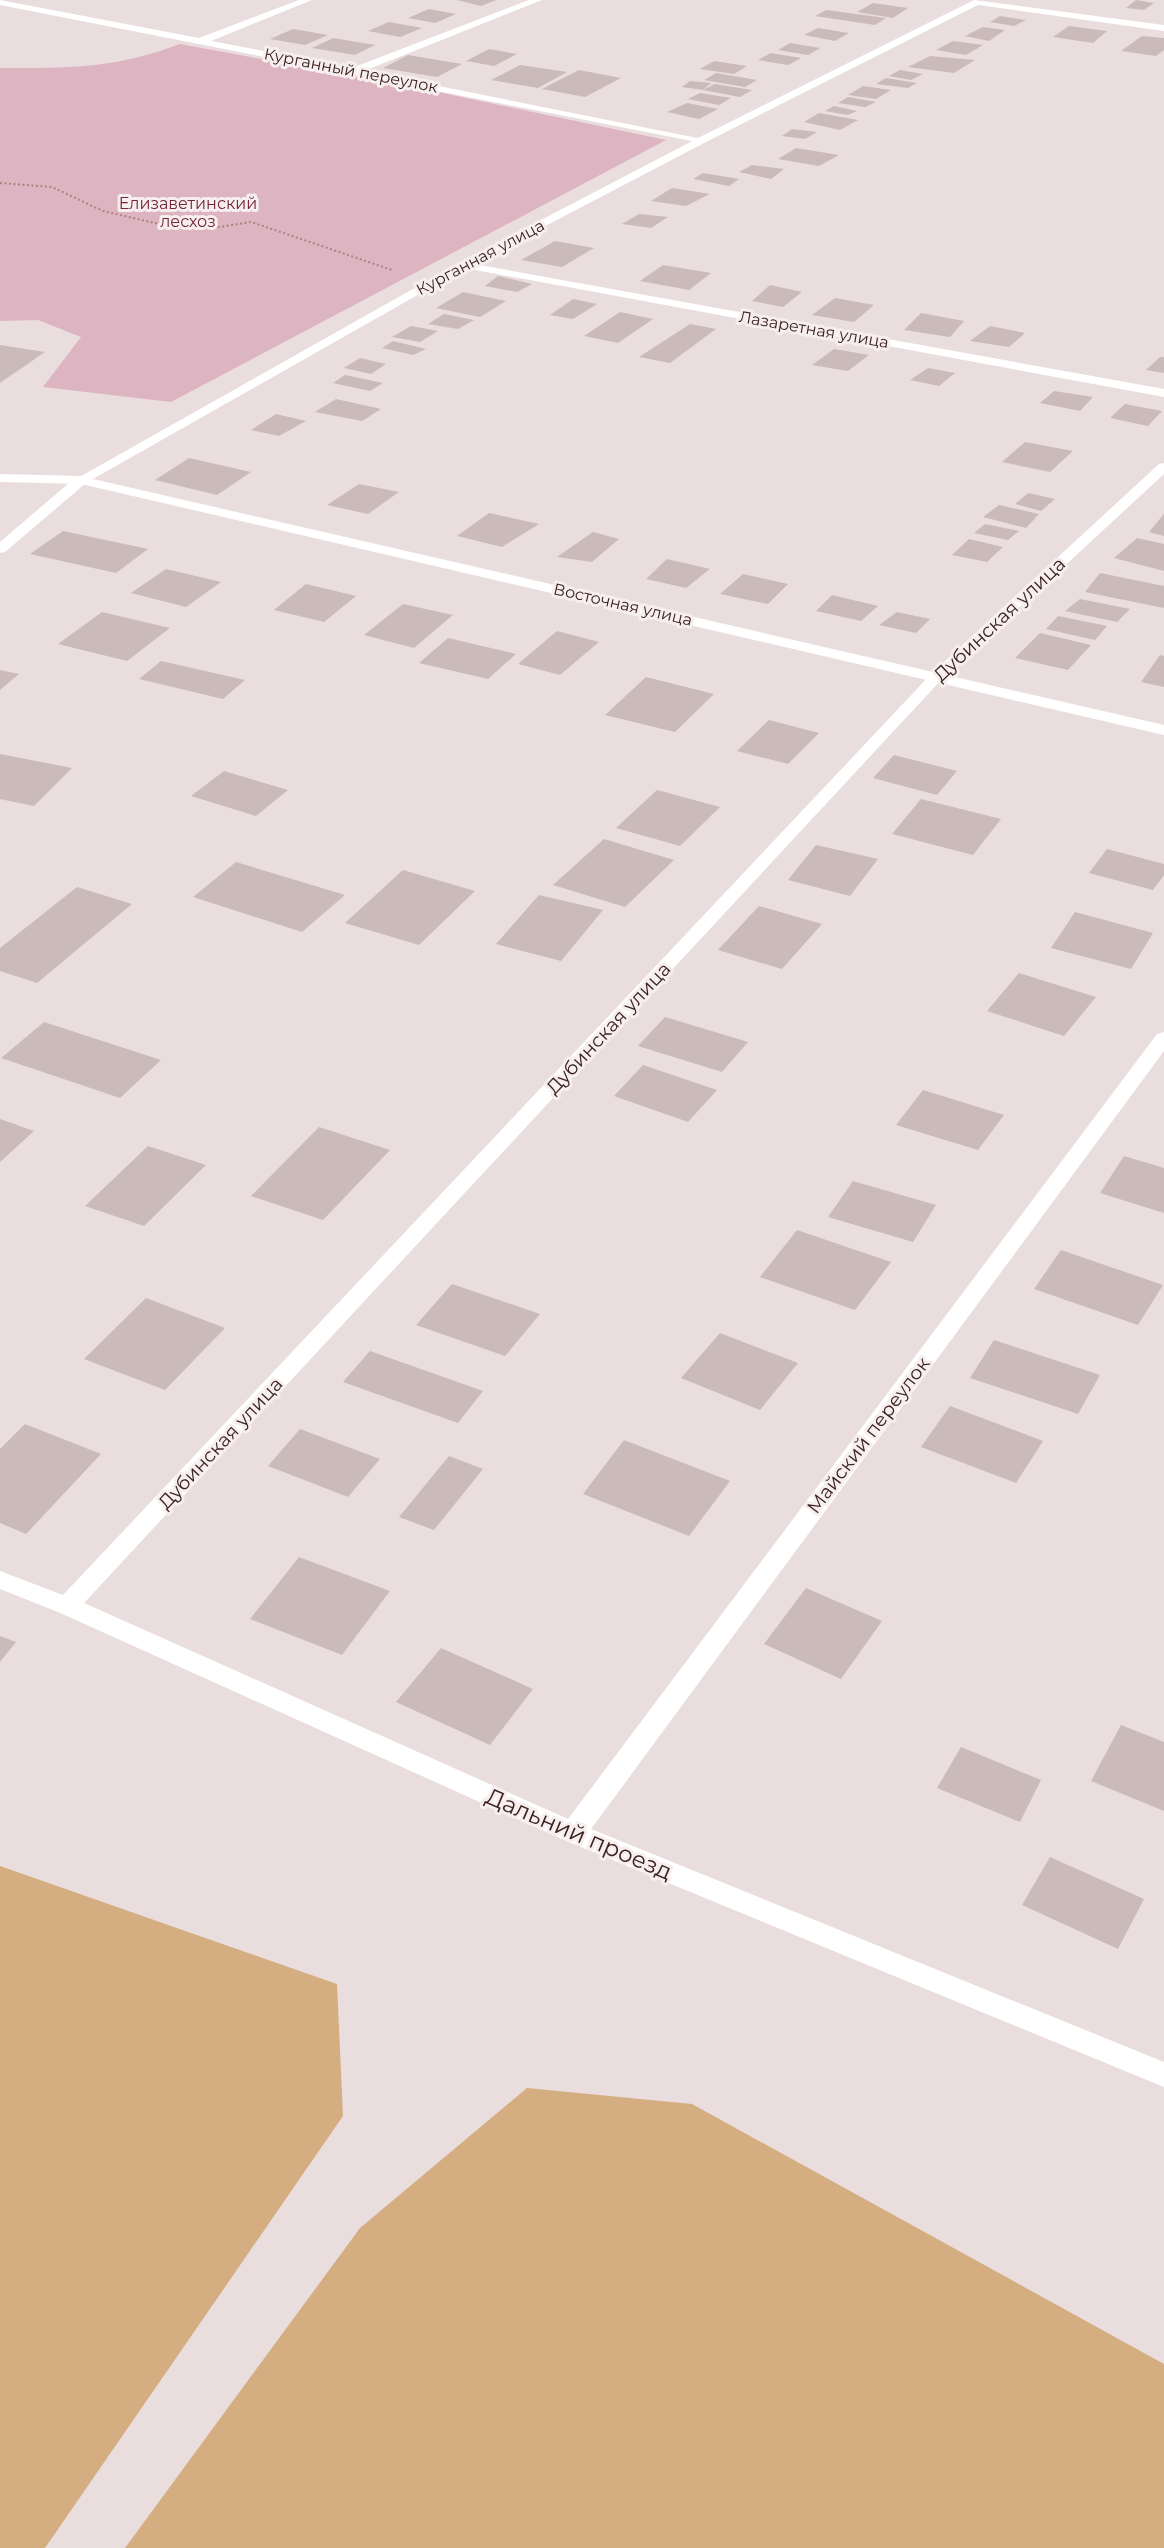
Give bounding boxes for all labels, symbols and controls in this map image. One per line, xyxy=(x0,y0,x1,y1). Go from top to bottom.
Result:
street label: Курганный переулок xyxy=(262,44,440,97)
park label: Елизаветинский лесхоз xyxy=(119,194,257,231)
street label: Курганная улица xyxy=(413,216,548,299)
street label: Лазаретная улица xyxy=(738,307,890,352)
street label: Дубинская улица xyxy=(929,552,1070,686)
street label: Восточная улица xyxy=(552,579,694,630)
street label: Дубинская улица xyxy=(541,958,675,1099)
street label: Майский переулок xyxy=(802,1353,935,1518)
street label: Дубинская улица xyxy=(153,1373,287,1514)
street label: Дальний проезд xyxy=(482,1782,676,1886)

